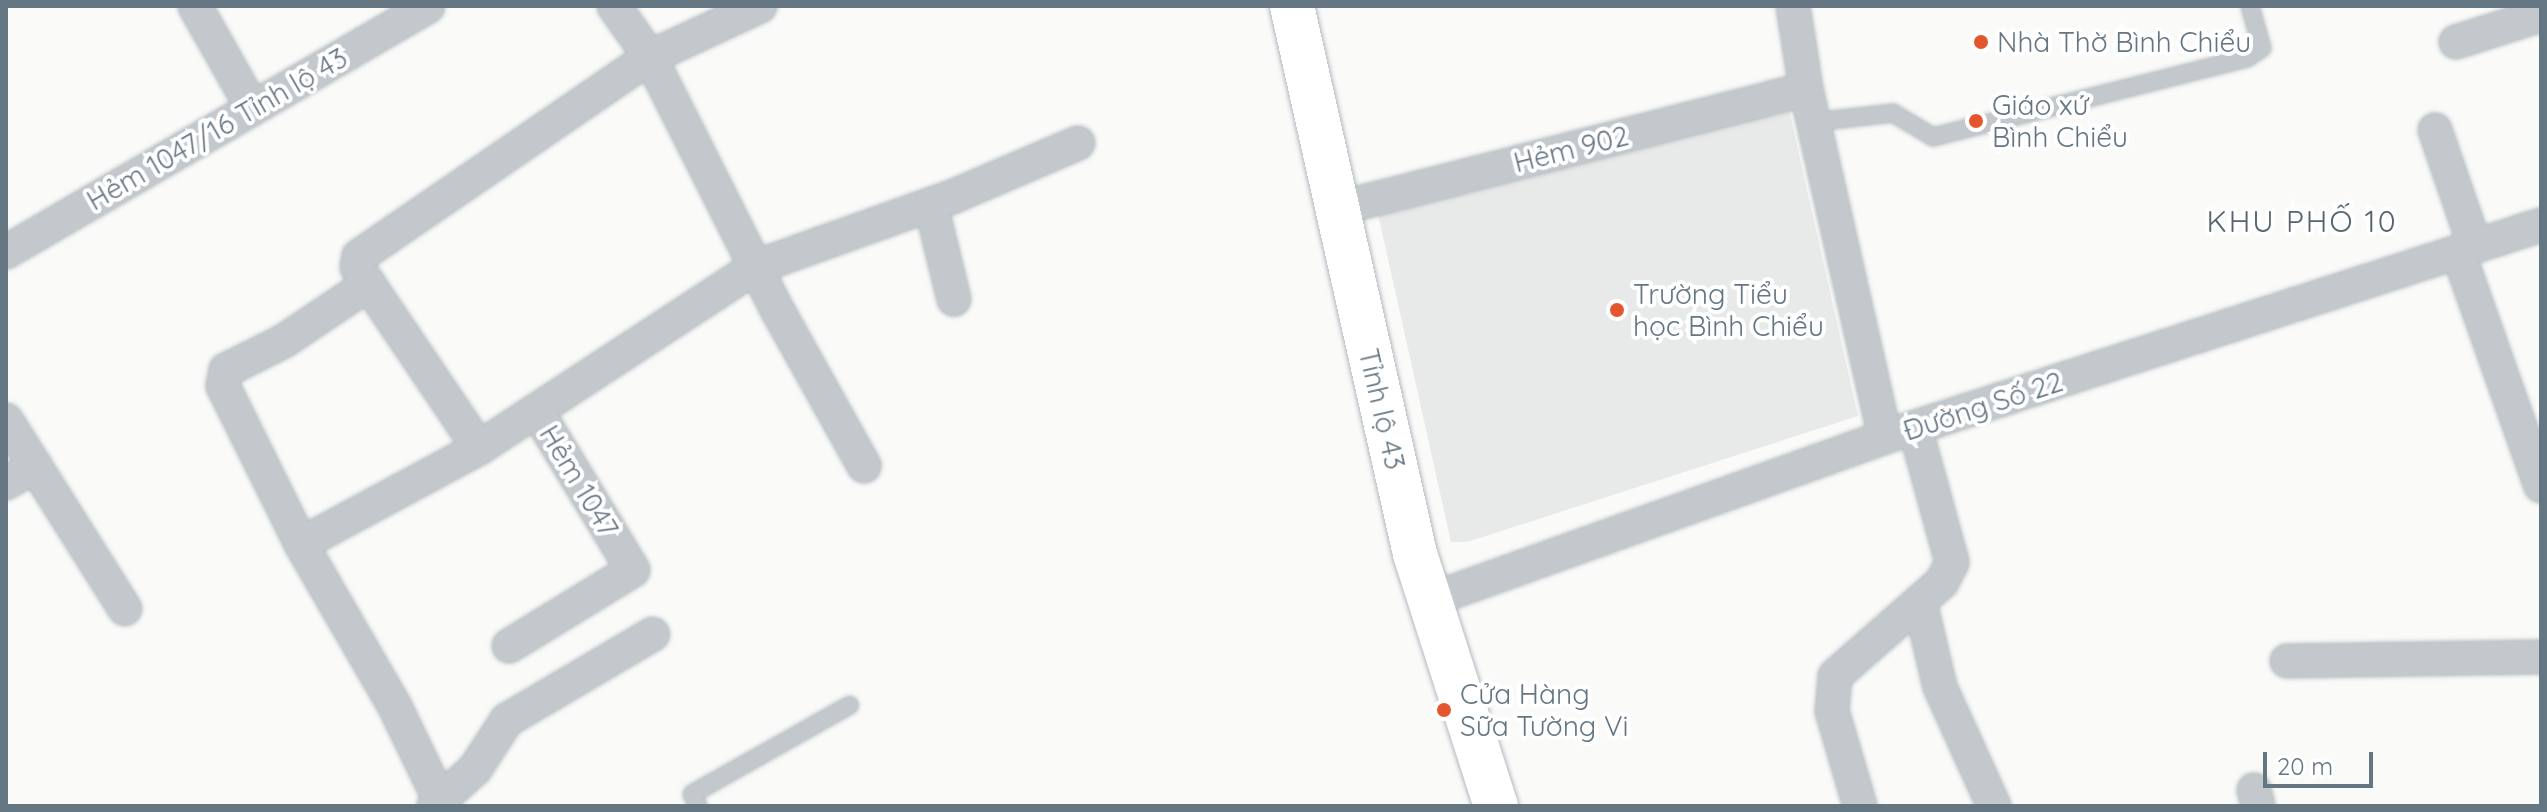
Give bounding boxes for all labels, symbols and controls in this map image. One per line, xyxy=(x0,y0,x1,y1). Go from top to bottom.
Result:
place label: Nhà Thờ Bình Chiểu xyxy=(1997,25,2251,59)
marker: Nhà Thờ Bình Chiểu xyxy=(1972,33,1990,51)
street label: Hẻm 1047/16 Tỉnh lộ 43 xyxy=(81,41,353,217)
place label: Giáo xứ Bình Chiểu xyxy=(1992,88,2128,154)
marker: Giáo xứ Bình Chiểu xyxy=(1967,112,1985,130)
street label: Hẻm 902 xyxy=(1510,119,1632,179)
district label: KHU PHỐ 10 xyxy=(2206,203,2398,239)
place label: Trường Tiểu học Bình Chiểu xyxy=(1633,277,1824,343)
marker: Trường Tiểu học Bình Chiểu xyxy=(1608,301,1626,319)
street label: Tỉnh lộ 43 xyxy=(1352,345,1412,473)
street label: Đường Số 22 xyxy=(1899,364,2067,448)
street label: Hẻm 1047 xyxy=(533,419,625,543)
place label: Cửa Hàng Sữa Tường Vi xyxy=(1460,677,1629,743)
marker: Cửa Hàng Sữa Tường Vi xyxy=(1435,701,1453,719)
scale bar xyxy=(2267,736,2377,786)
text: 20 m xyxy=(2277,751,2333,781)

